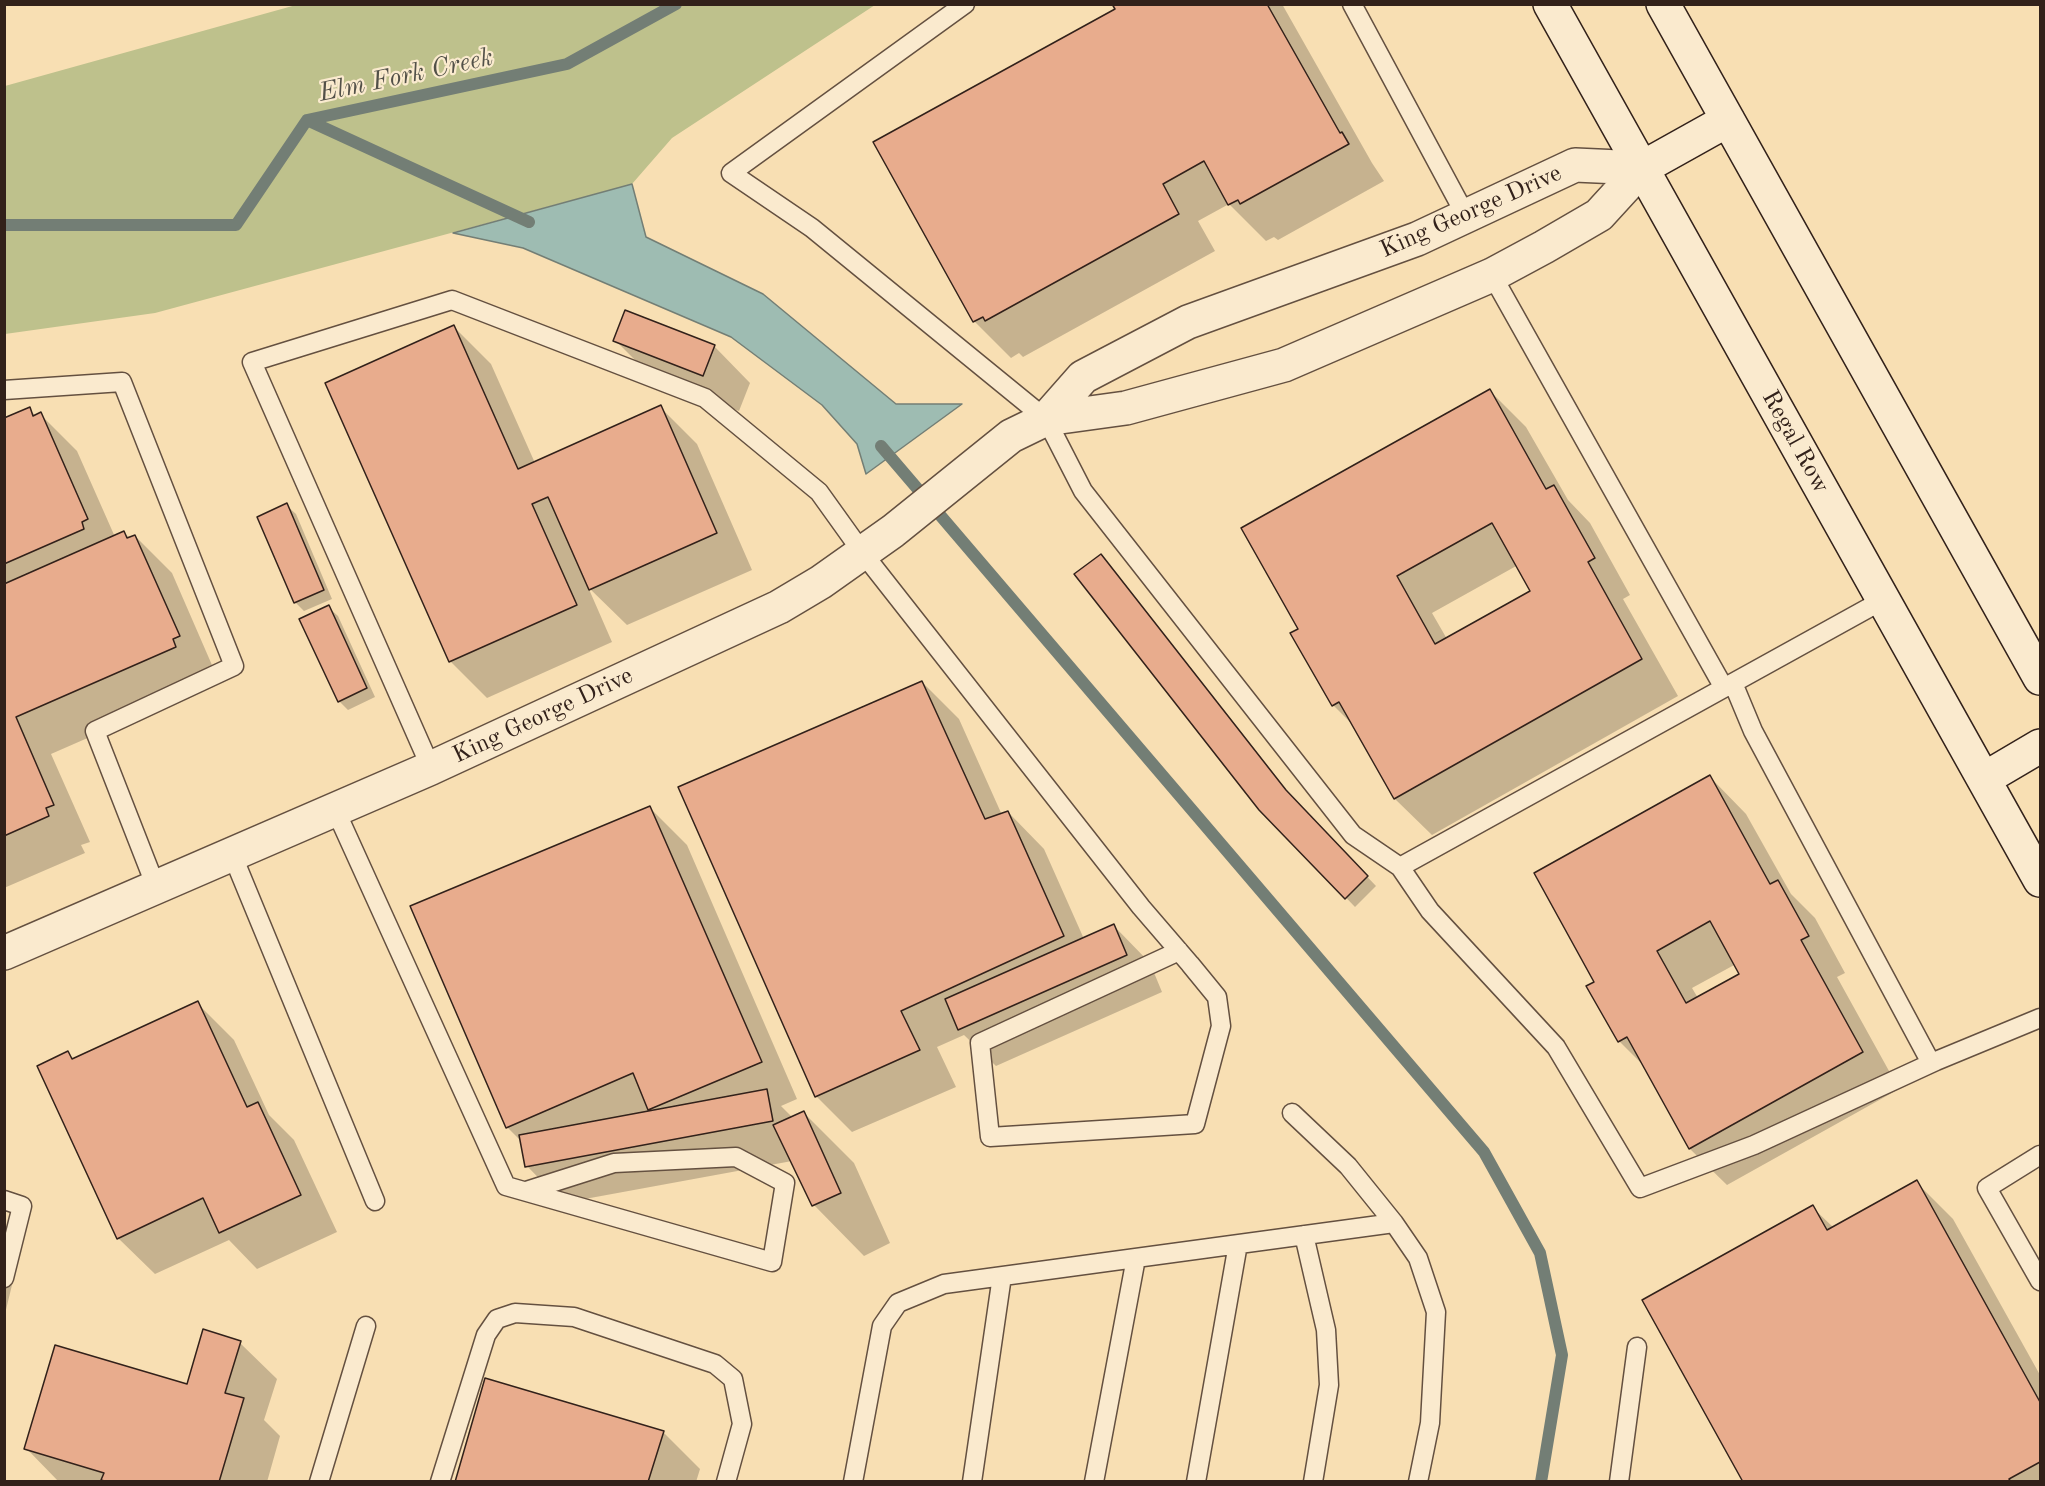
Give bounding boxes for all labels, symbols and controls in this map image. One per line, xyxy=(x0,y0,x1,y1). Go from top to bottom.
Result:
water label: Elm Fork Creek xyxy=(316,42,496,110)
street label: King George Drive xyxy=(1376,159,1566,265)
street label: Regal Row xyxy=(1755,385,1835,499)
street label: King George Drive xyxy=(448,662,638,770)

